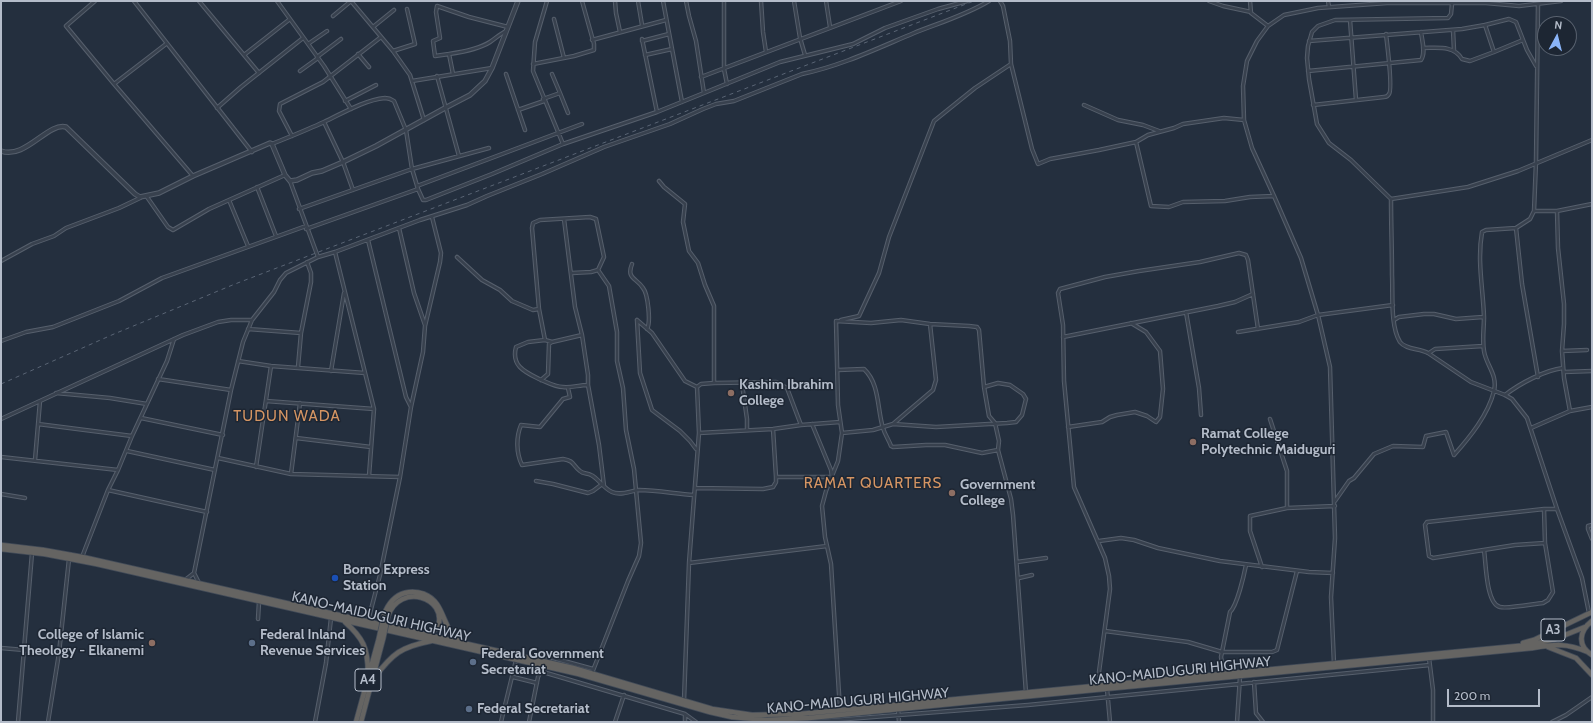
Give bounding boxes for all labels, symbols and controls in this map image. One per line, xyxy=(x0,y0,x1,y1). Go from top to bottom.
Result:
north arrow xyxy=(1537,16,1577,56)
text: N xyxy=(1554,18,1563,33)
place label: Kashim Ibrahim College xyxy=(739,377,834,410)
marker: Kashim Ibrahim College xyxy=(726,388,736,398)
district label: TUDUN WADA xyxy=(233,408,341,426)
place label: Ramat College Polytechnic Maiduguri xyxy=(1201,426,1335,458)
marker: Ramat College Polytechnic Maiduguri xyxy=(1188,437,1198,447)
district label: RAMAT QUARTERS xyxy=(804,475,942,493)
place label: Government College xyxy=(960,477,1035,510)
marker: Government College xyxy=(947,488,957,498)
place label: Borno Express Station xyxy=(343,562,430,594)
marker: Borno Express Station xyxy=(330,573,340,583)
street label: KANO-MAIDUGURI HIGHWAY xyxy=(290,588,472,646)
road number: A3 xyxy=(1541,619,1565,641)
place label: College of Islamic Theology - Elkanemi xyxy=(19,627,144,660)
place label: Federal Inland Revenue Services xyxy=(260,627,365,660)
marker: College of Islamic Theology - Elkanemi xyxy=(147,638,157,648)
marker: Federal Inland Revenue Services xyxy=(247,638,257,648)
place label: Federal Government Secretariat xyxy=(481,646,604,678)
street label: KANO-MAIDUGURI HIGHWAY xyxy=(1088,653,1272,689)
marker: Federal Government Secretariat xyxy=(468,657,478,667)
road number: A4 xyxy=(355,669,381,691)
scale bar xyxy=(1449,681,1542,707)
street label: KANO-MAIDUGURI HIGHWAY xyxy=(766,685,950,717)
text: 200 m xyxy=(1454,688,1490,703)
place label: Federal Secretariat xyxy=(477,701,589,717)
marker: Federal Secretariat xyxy=(464,704,474,714)

